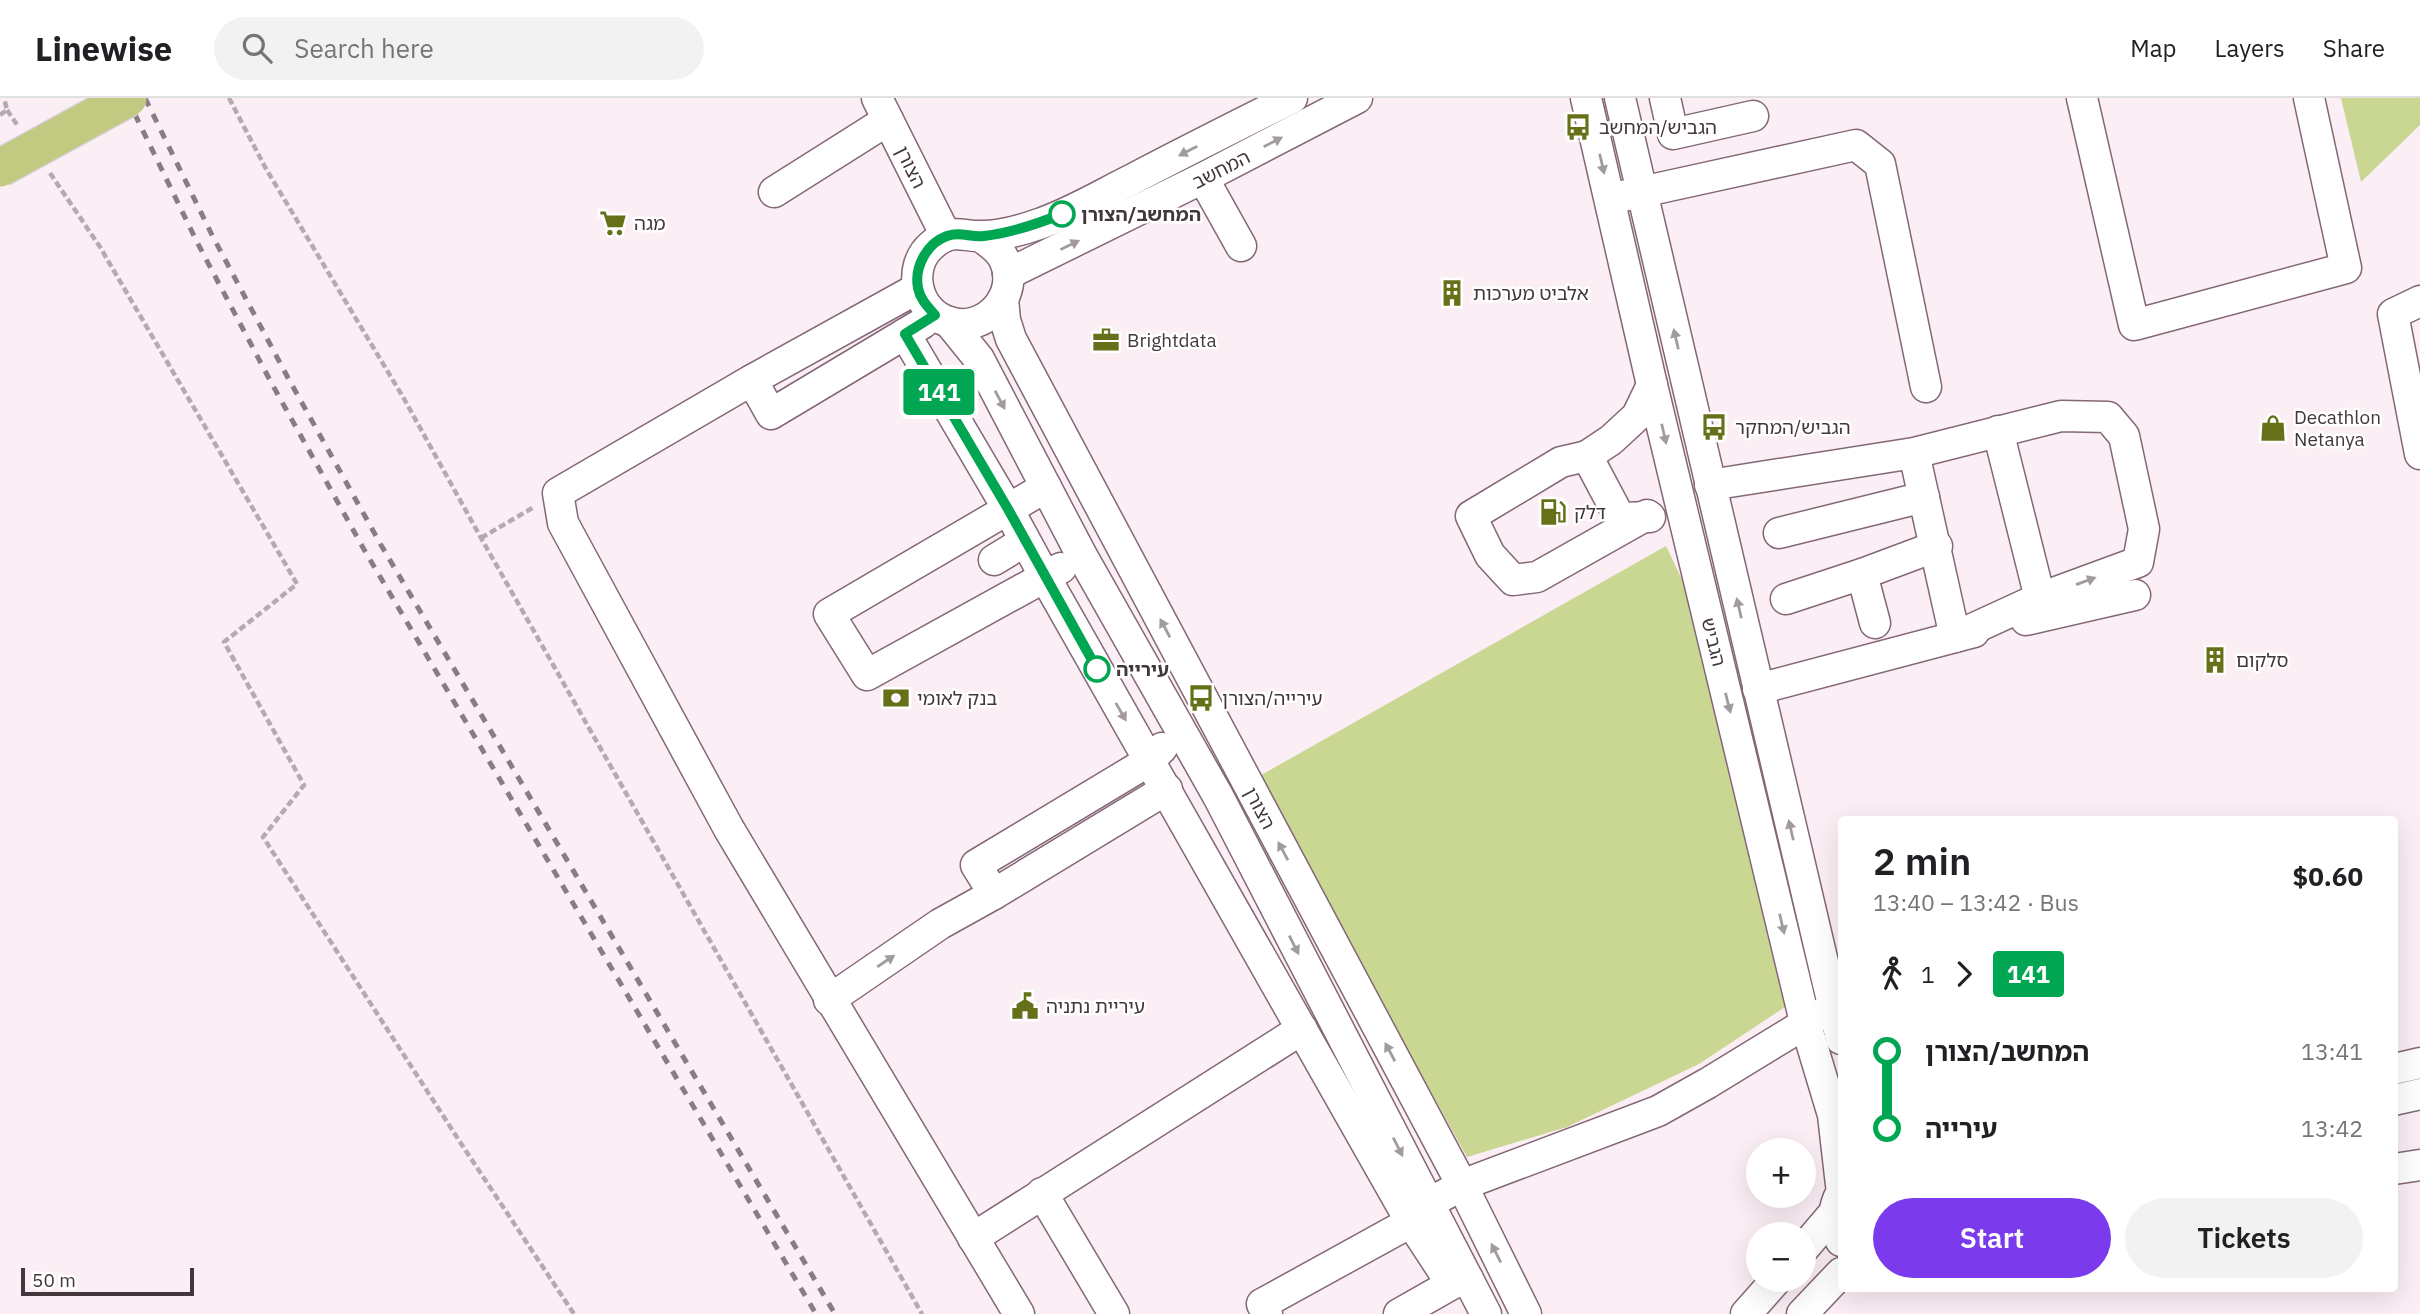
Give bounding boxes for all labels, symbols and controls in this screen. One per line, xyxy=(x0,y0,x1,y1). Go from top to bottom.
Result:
search box xyxy=(214,17,704,80)
text: Linewise xyxy=(35,27,172,70)
icon: search xyxy=(238,29,276,67)
text: Search here xyxy=(294,31,434,65)
text: Map xyxy=(2130,32,2177,64)
text: Layers xyxy=(2215,32,2285,64)
text: Share xyxy=(2323,32,2385,64)
bus stop icon: הגביש/המחשב xyxy=(1563,112,1593,142)
place label: הגביש/המחשב xyxy=(1599,115,1717,139)
one-way arrow xyxy=(1263,136,1283,147)
street label: הצורן xyxy=(891,142,931,192)
street label: המחשב xyxy=(1188,144,1254,194)
one-way arrow xyxy=(1178,145,1198,156)
one-way arrow xyxy=(1597,154,1608,176)
marker: המחשב/הצורן xyxy=(1049,201,1075,227)
place label: המחשב/הצורן xyxy=(1081,202,1201,226)
supermarket icon: מגה xyxy=(598,208,628,238)
place label: מגה xyxy=(634,211,666,235)
one-way arrow xyxy=(1060,239,1080,250)
building icon: אלביט מערכות xyxy=(1437,278,1467,308)
place label: אלביט מערכות xyxy=(1473,281,1589,305)
office icon: Brightdata xyxy=(1091,325,1121,355)
place label: Brightdata xyxy=(1127,328,1217,352)
one-way arrow xyxy=(1670,328,1681,350)
line badge: 141 xyxy=(899,369,979,415)
text: 141 xyxy=(917,376,961,408)
one-way arrow xyxy=(994,390,1006,409)
place label: Decathlon Netanya xyxy=(2294,405,2381,451)
bus stop icon: הגביש/המחקר xyxy=(1699,412,1729,442)
shop icon: Decathlon Netanya xyxy=(2258,413,2288,443)
place label: הגביש/המחקר xyxy=(1735,415,1851,439)
one-way arrow xyxy=(1659,423,1670,445)
fuel station icon: דלק xyxy=(1538,497,1568,527)
place label: דלק xyxy=(1574,500,1606,524)
one-way arrow xyxy=(2075,576,2096,587)
one-way arrow xyxy=(1733,597,1744,619)
street label: הגביש xyxy=(1696,615,1732,669)
one-way arrow xyxy=(1159,618,1171,638)
building icon: סלקום xyxy=(2200,645,2230,675)
place label: סלקום xyxy=(2236,648,2289,672)
marker: עירייה xyxy=(1084,656,1110,682)
place label: עירייה xyxy=(1116,657,1169,681)
bank icon: בנק לאומי xyxy=(881,683,911,713)
bus stop icon: עירייה/הצורן xyxy=(1186,683,1216,713)
place label: בנק לאומי xyxy=(917,686,997,710)
place label: עירייה/הצורן xyxy=(1222,686,1323,710)
one-way arrow xyxy=(1723,692,1734,714)
one-way arrow xyxy=(1115,702,1127,722)
street label: הצורן xyxy=(1239,783,1281,833)
one-way arrow xyxy=(1785,819,1796,841)
text: 2 min xyxy=(1873,836,1971,885)
one-way arrow xyxy=(1277,841,1289,861)
text: $0.60 xyxy=(2293,859,2363,893)
text: 13:40 – 13:42 · Bus xyxy=(1873,887,2079,917)
one-way arrow xyxy=(1776,913,1787,935)
one-way arrow xyxy=(1288,935,1300,955)
one-way arrow xyxy=(876,955,895,968)
icon: walk xyxy=(1873,955,1911,993)
icon: forward xyxy=(1945,955,1983,993)
text: 141 xyxy=(2007,958,2050,990)
text: 1 xyxy=(1921,959,1935,989)
public building icon: עיריית נתניה xyxy=(1010,991,1040,1021)
place label: עיריית נתניה xyxy=(1046,994,1145,1018)
text: המחשב/הצורן xyxy=(1925,1034,2089,1068)
text: 13:41 xyxy=(2301,1036,2363,1066)
one-way arrow xyxy=(1384,1042,1396,1061)
text: עירייה xyxy=(1925,1111,1997,1145)
text: 13:42 xyxy=(2301,1113,2363,1143)
one-way arrow xyxy=(1393,1137,1404,1157)
map controls xyxy=(1746,1138,1816,1292)
button: + xyxy=(1746,1138,1816,1208)
button: Start xyxy=(1873,1198,2111,1278)
button: Tickets xyxy=(2125,1198,2363,1278)
button: − xyxy=(1746,1222,1816,1292)
one-way arrow xyxy=(1490,1243,1501,1263)
scale bar xyxy=(21,1265,194,1297)
text: 50 m xyxy=(32,1268,76,1292)

